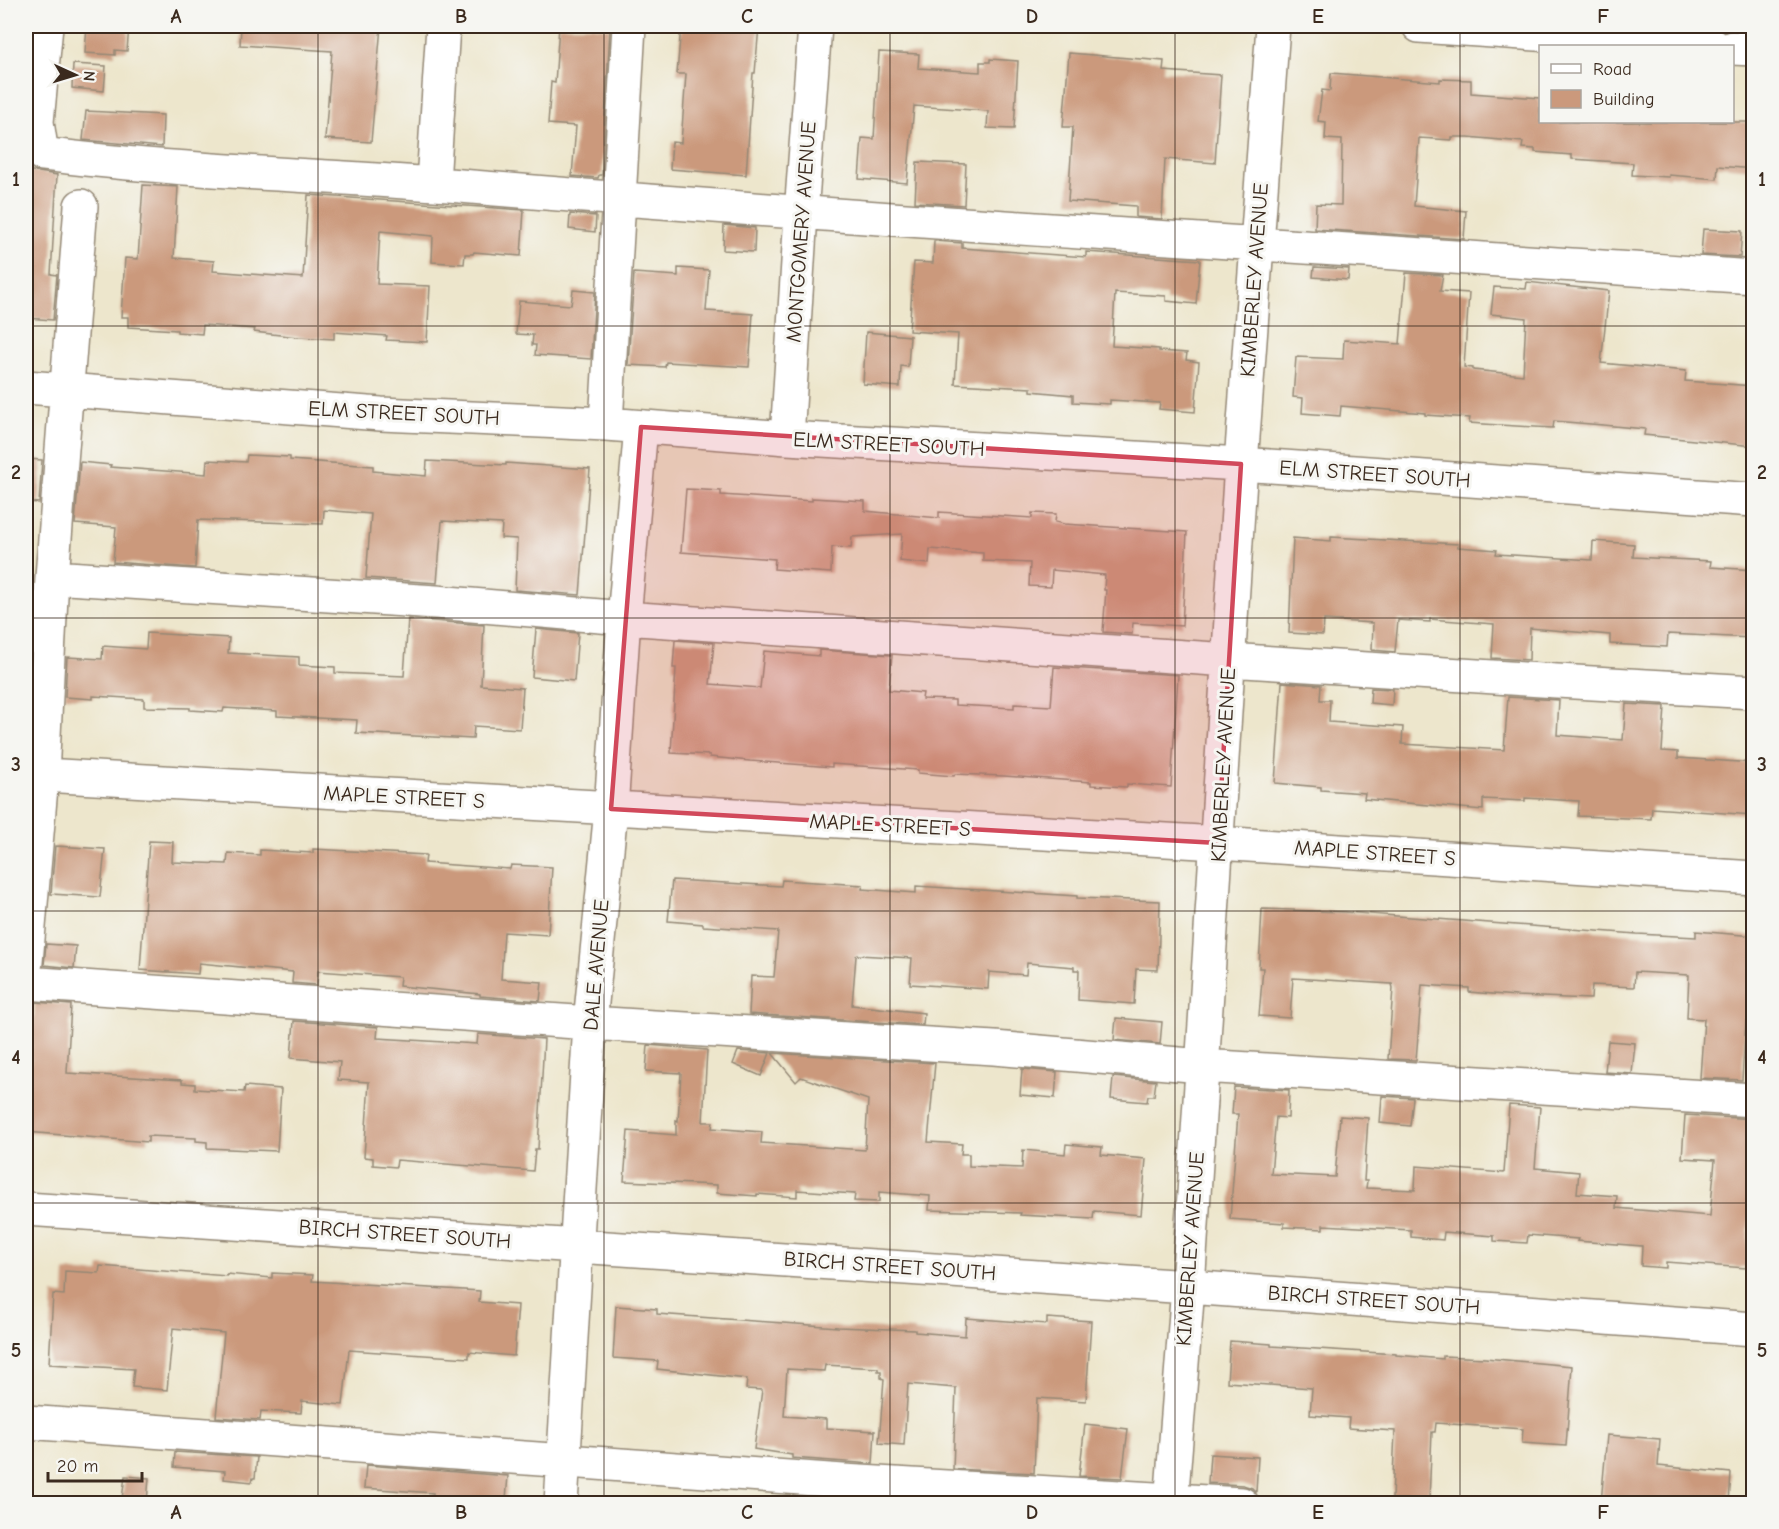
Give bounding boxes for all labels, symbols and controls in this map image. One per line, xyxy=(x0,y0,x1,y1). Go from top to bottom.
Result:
text: A xyxy=(170,5,182,28)
text: B xyxy=(455,5,467,28)
text: C xyxy=(741,5,753,28)
text: D xyxy=(1026,5,1038,28)
text: E xyxy=(1312,5,1324,28)
text: F xyxy=(1597,5,1609,28)
north arrow xyxy=(45,45,105,105)
legend xyxy=(1539,45,1734,123)
text: Road xyxy=(1593,59,1632,80)
text: N xyxy=(80,70,98,82)
text: Building xyxy=(1593,89,1655,110)
street label: MONTGOMERY AVENUE xyxy=(781,121,821,343)
text: 1 xyxy=(12,168,20,191)
text: 1 xyxy=(1758,168,1766,191)
street label: KIMBERLEY AVENUE xyxy=(1235,182,1273,378)
street label: ELM STREET SOUTH xyxy=(308,396,500,430)
street label: ELM STREET SOUTH xyxy=(793,427,985,461)
street label: ELM STREET SOUTH xyxy=(1278,455,1472,493)
text: 2 xyxy=(11,461,21,484)
text: 2 xyxy=(1757,461,1767,484)
street label: KIMBERLEY AVENUE xyxy=(1206,667,1240,863)
text: 3 xyxy=(11,753,21,776)
text: 3 xyxy=(1757,753,1767,776)
street label: MAPLE STREET S xyxy=(323,781,485,813)
street label: MAPLE STREET S xyxy=(809,809,971,841)
street label: MAPLE STREET S xyxy=(1294,835,1456,871)
street label: DALE AVENUE xyxy=(578,898,614,1032)
text: 4 xyxy=(11,1046,21,1069)
text: 4 xyxy=(1757,1046,1767,1069)
street label: KIMBERLEY AVENUE xyxy=(1171,1151,1209,1347)
street label: BIRCH STREET SOUTH xyxy=(298,1215,512,1253)
street label: BIRCH STREET SOUTH xyxy=(783,1247,997,1285)
street label: BIRCH STREET SOUTH xyxy=(1267,1281,1481,1319)
text: 5 xyxy=(11,1339,21,1362)
text: 5 xyxy=(1757,1339,1767,1362)
scale bar xyxy=(48,1445,142,1483)
text: 20 m xyxy=(57,1456,98,1477)
text: A xyxy=(170,1501,182,1524)
text: B xyxy=(455,1501,467,1524)
text: C xyxy=(741,1501,753,1524)
text: D xyxy=(1026,1501,1038,1524)
text: E xyxy=(1312,1501,1324,1524)
text: F xyxy=(1597,1501,1609,1524)

